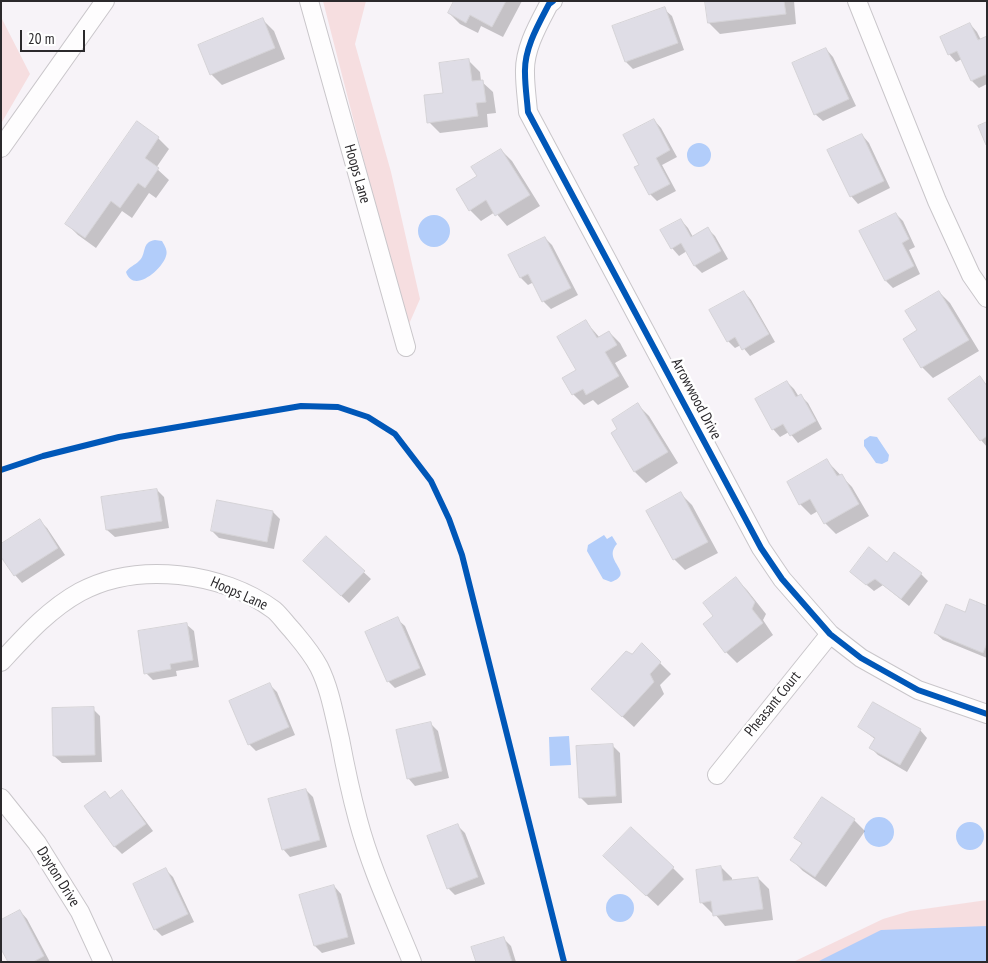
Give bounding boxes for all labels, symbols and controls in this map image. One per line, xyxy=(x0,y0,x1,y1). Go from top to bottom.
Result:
scale bar xyxy=(22,20,88,52)
text: 20 m xyxy=(28,29,54,48)
street label: Hoops Lane xyxy=(340,142,374,206)
street label: Arrowwood Drive xyxy=(667,355,725,443)
street label: Hoops Lane xyxy=(208,573,270,615)
street label: Pheasant Court xyxy=(741,668,805,740)
street label: Dayton Drive xyxy=(33,844,83,910)

